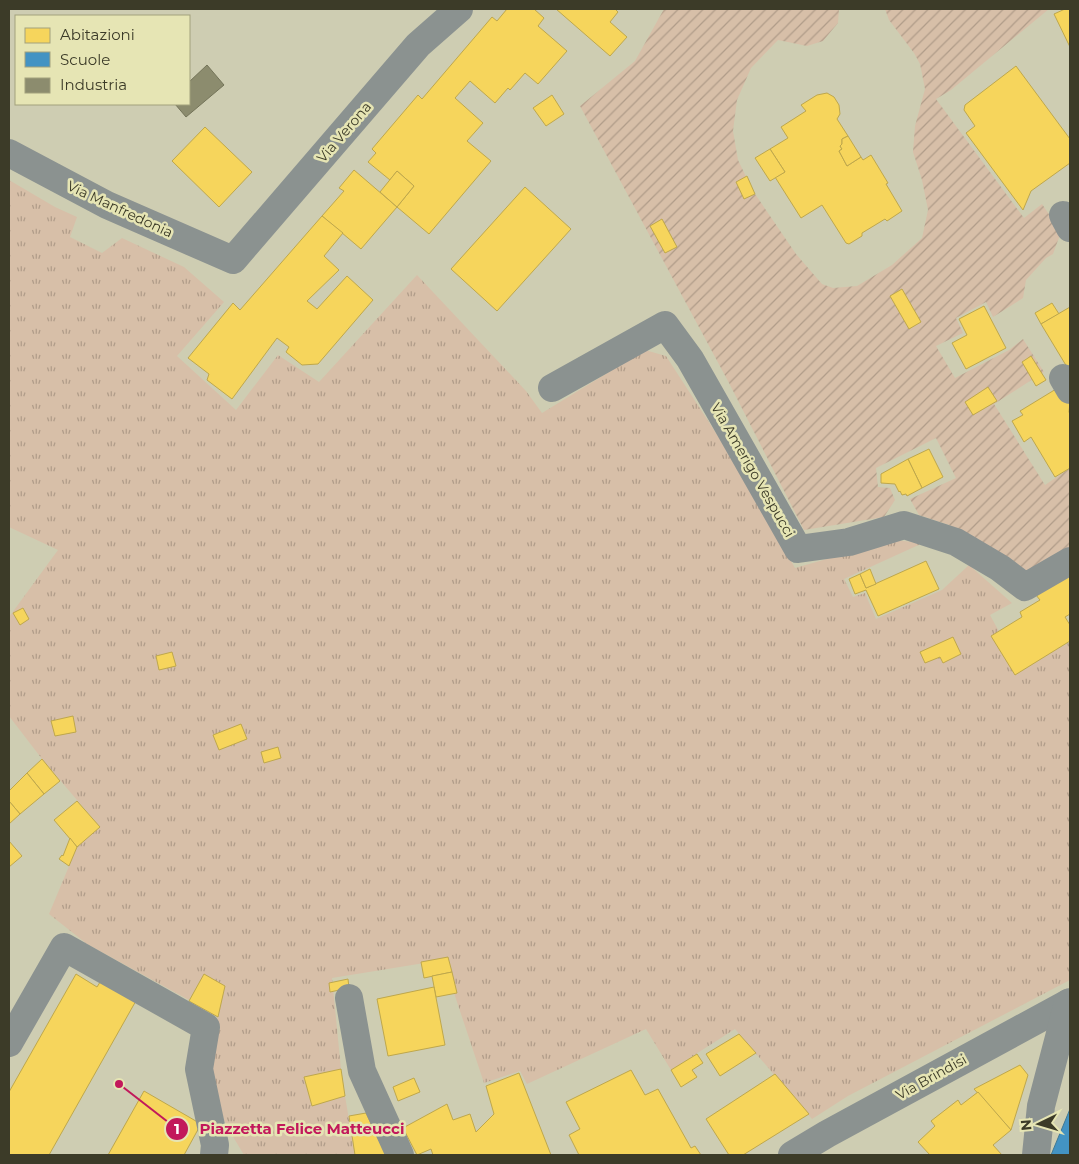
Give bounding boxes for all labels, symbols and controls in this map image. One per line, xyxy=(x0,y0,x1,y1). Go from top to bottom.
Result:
legend xyxy=(15,15,190,105)
text: Abitazioni xyxy=(60,25,135,44)
text: Scuole xyxy=(60,50,110,69)
text: Industria xyxy=(60,75,127,94)
street label: Via Verona xyxy=(313,98,375,166)
street label: Via Manfredonia xyxy=(64,177,176,241)
street label: Via Amerigo Vespucci xyxy=(707,400,799,540)
street label: Via Brindisi xyxy=(892,1050,970,1104)
north arrow xyxy=(1014,1099,1064,1149)
callout: Piazzetta Felice Matteucci xyxy=(165,1114,415,1144)
text: 1 xyxy=(174,1119,180,1138)
text: Piazzetta Felice Matteucci xyxy=(200,1119,404,1138)
text: N xyxy=(1017,1119,1036,1132)

